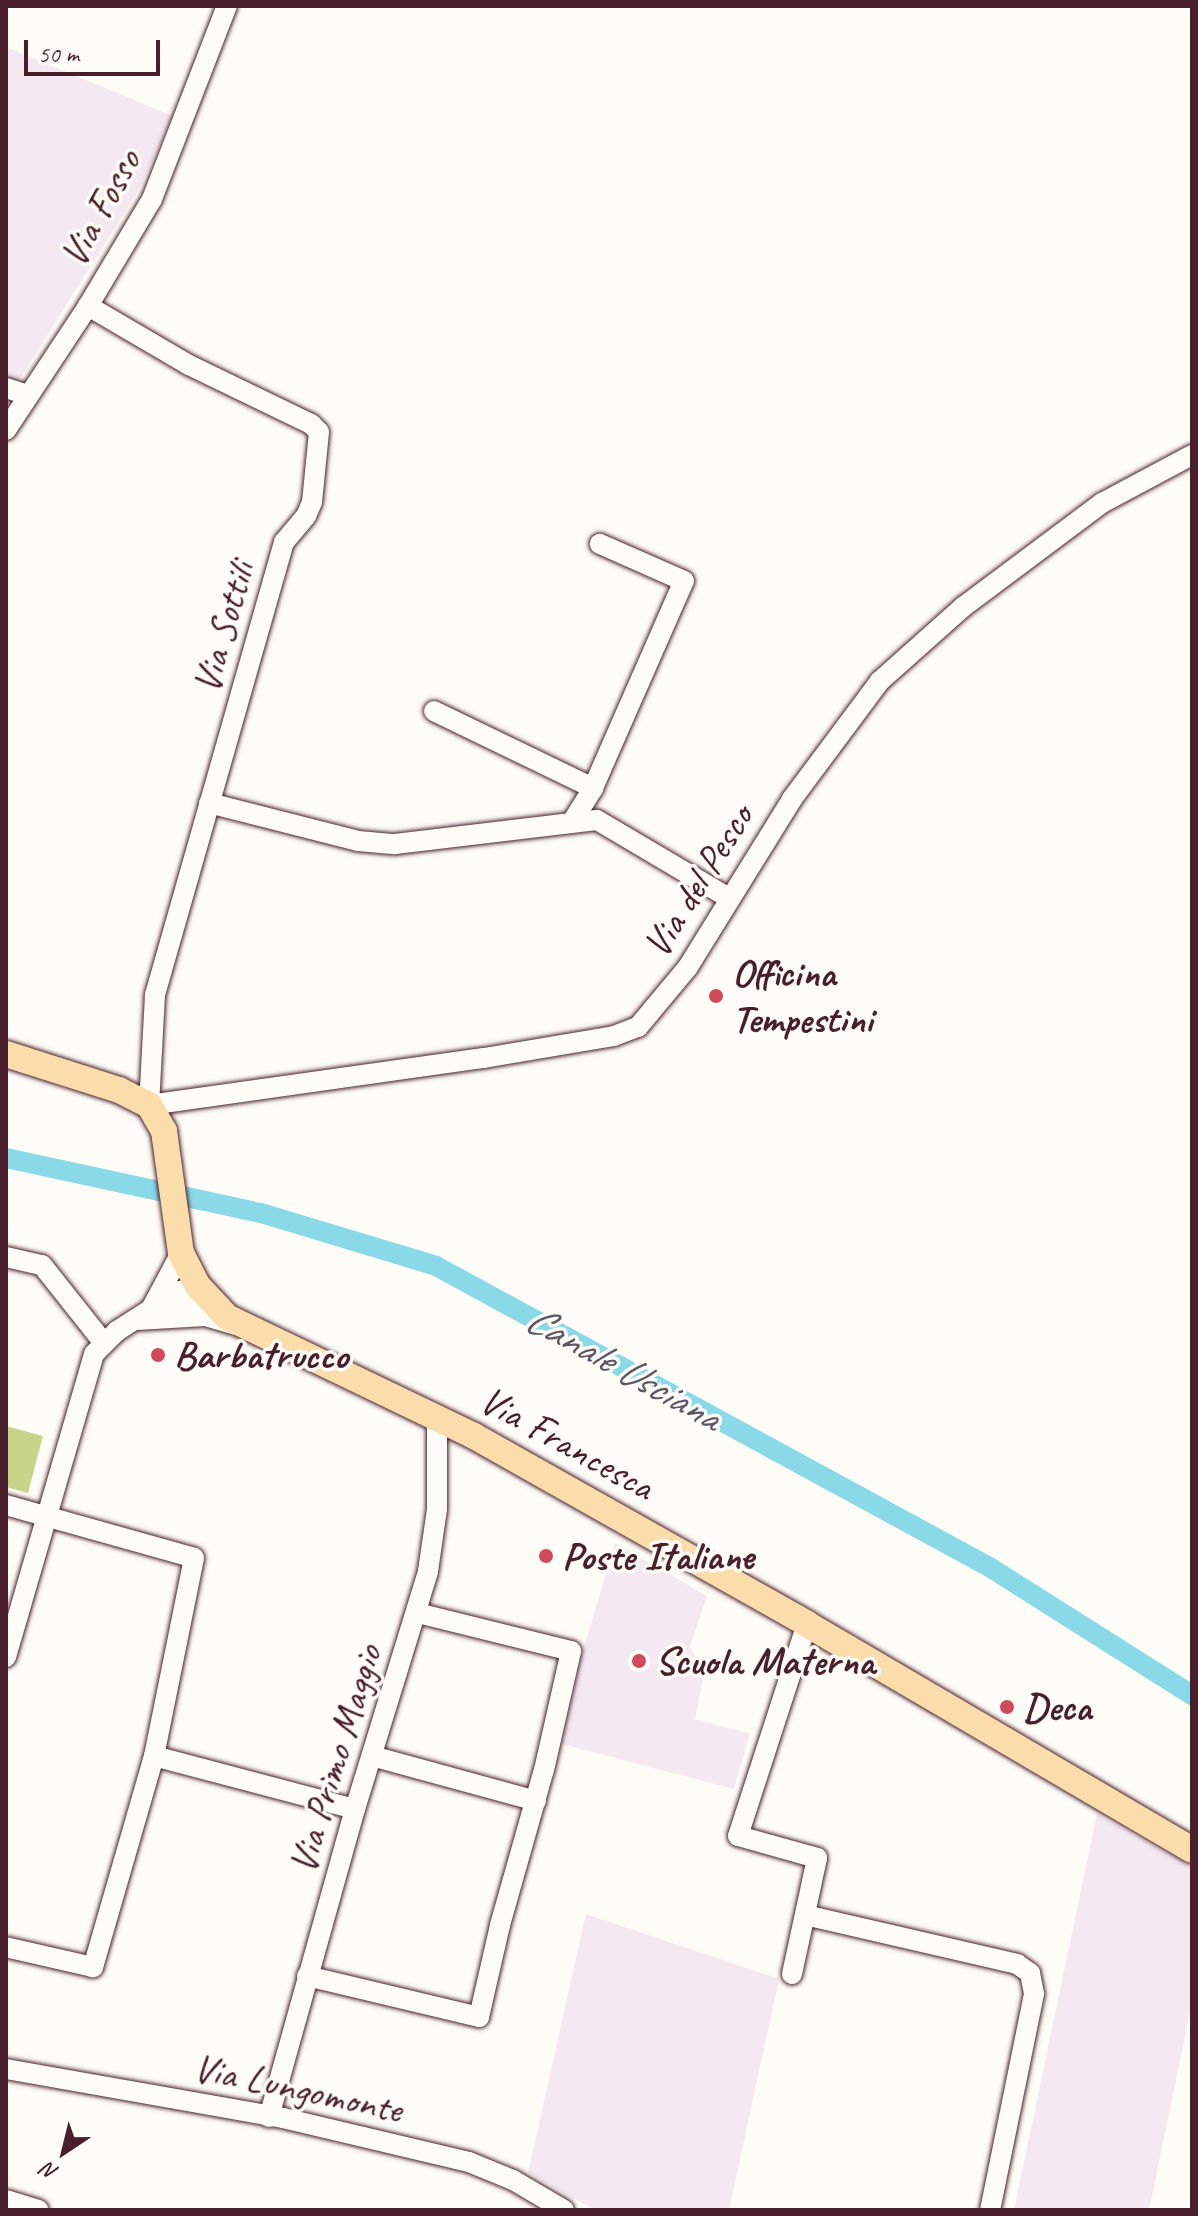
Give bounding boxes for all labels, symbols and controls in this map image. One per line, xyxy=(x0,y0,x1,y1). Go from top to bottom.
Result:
scale bar xyxy=(28,24,164,74)
text: 50 m xyxy=(38,39,79,69)
street label: Via Fosso xyxy=(49,141,151,275)
street label: Via Sottili xyxy=(181,556,265,698)
street label: Via del Pesco xyxy=(632,796,764,966)
place label: Officina Tempestini xyxy=(732,949,873,1043)
marker: Officina Tempestini xyxy=(707,987,725,1005)
water label: Canale Usciana xyxy=(517,1294,729,1442)
place label: Barbatrucco xyxy=(174,1331,348,1379)
marker: Barbatrucco xyxy=(149,1346,167,1364)
street label: Via Francesca xyxy=(471,1375,663,1511)
place label: Poste Italiane xyxy=(562,1532,756,1580)
marker: Poste Italiane xyxy=(537,1547,555,1565)
place label: Scuola Materna xyxy=(655,1637,875,1685)
street label: Via Primo Maggio xyxy=(277,1638,393,1880)
marker: Scuola Materna xyxy=(630,1652,648,1670)
place label: Deca xyxy=(1023,1683,1091,1731)
marker: Deca xyxy=(998,1698,1016,1716)
street label: Via Lungomonte xyxy=(190,2043,406,2133)
north arrow xyxy=(24,2112,104,2192)
text: N xyxy=(37,2156,64,2187)

